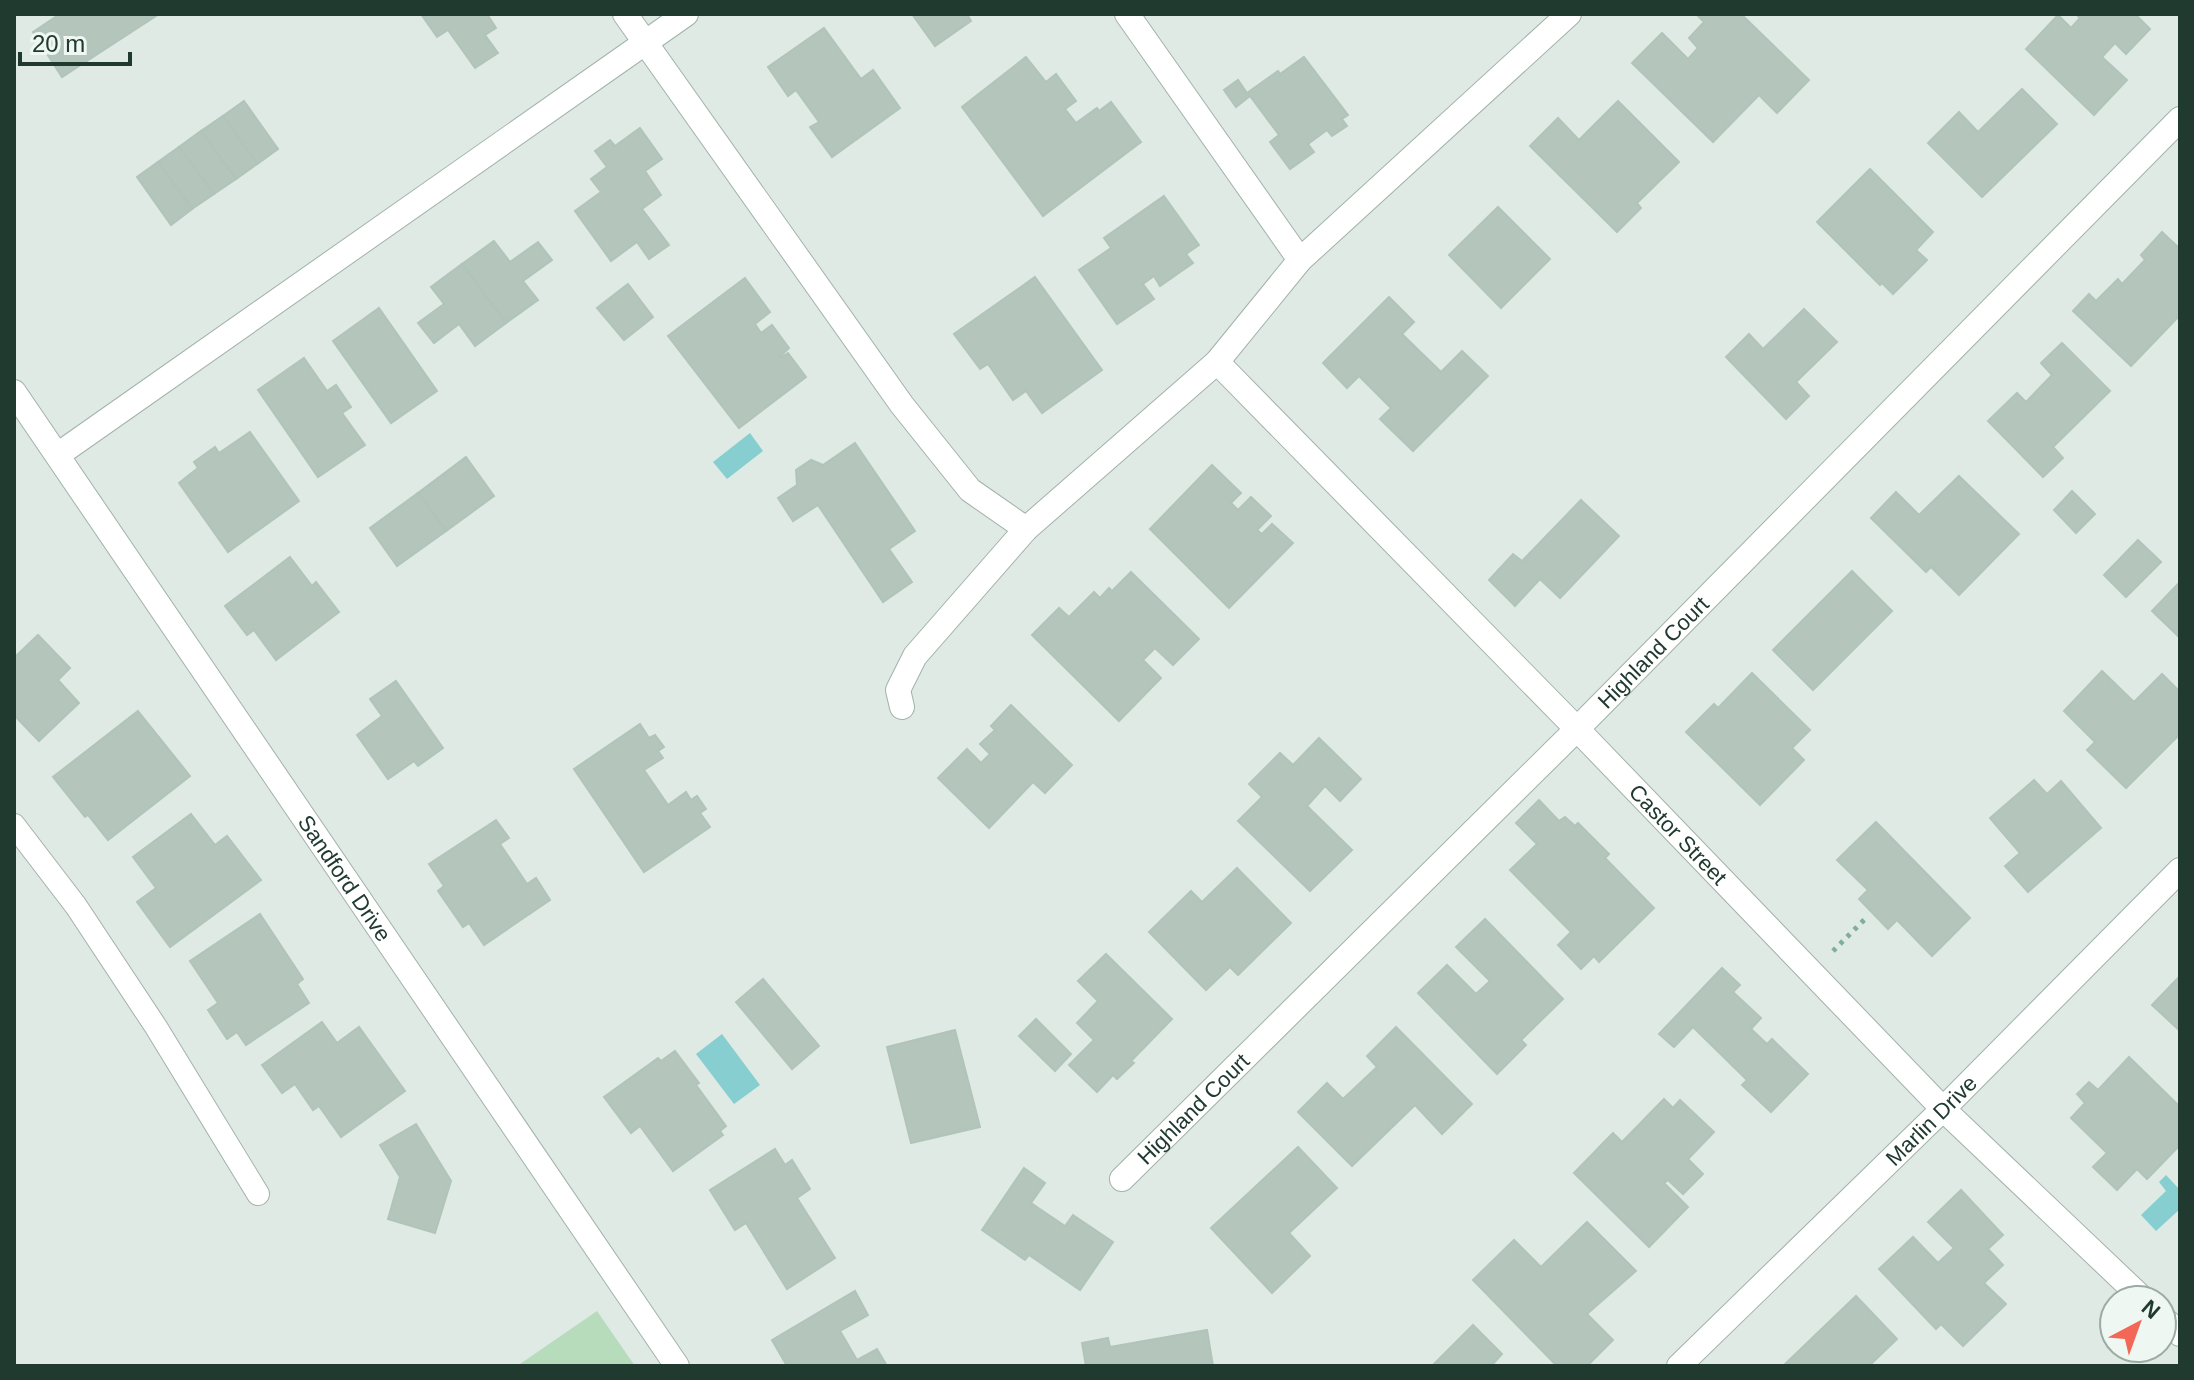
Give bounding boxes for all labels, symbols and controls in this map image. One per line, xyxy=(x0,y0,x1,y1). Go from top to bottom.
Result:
scale bar xyxy=(20,16,130,66)
text: 20 m xyxy=(32,30,85,57)
street label: Highland Court xyxy=(1593,591,1714,714)
street label: Castor Street xyxy=(1624,779,1732,890)
street label: Sandford Drive xyxy=(293,811,396,946)
street label: Highland Court xyxy=(1132,1049,1254,1170)
street label: Marlin Drive xyxy=(1881,1071,1982,1171)
north arrow xyxy=(2098,1284,2178,1364)
text: N xyxy=(2137,1295,2165,1324)

